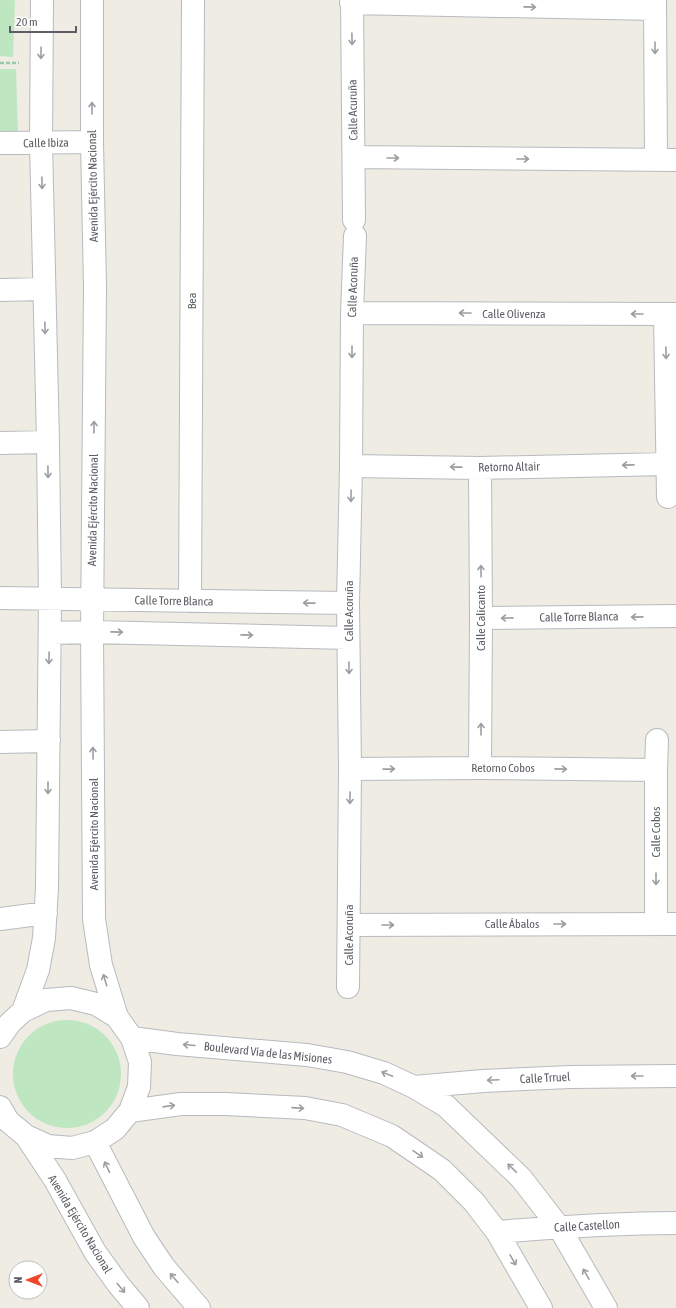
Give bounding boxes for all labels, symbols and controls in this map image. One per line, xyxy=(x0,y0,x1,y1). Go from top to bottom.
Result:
one-way arrow xyxy=(523,3,536,11)
scale bar xyxy=(10,8,76,34)
text: 20 m xyxy=(16,15,38,29)
one-way arrow xyxy=(348,32,356,45)
one-way arrow xyxy=(651,41,659,54)
one-way arrow xyxy=(37,46,45,59)
street label: Calle Acuruña xyxy=(345,79,361,141)
one-way arrow xyxy=(88,102,96,115)
street label: Avenida Ejército Nacional xyxy=(85,129,101,242)
street label: Calle Ibiza xyxy=(23,136,69,150)
one-way arrow xyxy=(386,154,399,162)
one-way arrow xyxy=(516,155,529,163)
one-way arrow xyxy=(38,176,46,189)
street label: Calle Acoruña xyxy=(345,256,361,318)
street label: Bea xyxy=(185,293,199,309)
street label: Calle Olivenza xyxy=(482,307,546,321)
one-way arrow xyxy=(459,309,472,317)
one-way arrow xyxy=(631,310,644,318)
one-way arrow xyxy=(41,321,49,334)
one-way arrow xyxy=(348,345,356,358)
one-way arrow xyxy=(662,346,669,359)
one-way arrow xyxy=(90,421,98,434)
street label: Avenida Ejército Nacional xyxy=(85,453,101,566)
street label: Retorno Altair xyxy=(478,459,540,475)
one-way arrow xyxy=(622,461,635,469)
one-way arrow xyxy=(450,464,463,471)
one-way arrow xyxy=(44,465,52,478)
one-way arrow xyxy=(347,489,355,502)
one-way arrow xyxy=(477,565,485,578)
street label: Calle Acoruña xyxy=(342,580,356,642)
street label: Calle Calicanto xyxy=(474,585,488,651)
street label: Calle Torre Blanca xyxy=(134,593,214,609)
one-way arrow xyxy=(303,599,316,607)
street label: Calle Torre Blanca xyxy=(539,609,619,625)
one-way arrow xyxy=(631,613,644,621)
one-way arrow xyxy=(501,614,514,622)
one-way arrow xyxy=(110,628,123,636)
one-way arrow xyxy=(240,632,253,639)
one-way arrow xyxy=(45,651,53,664)
one-way arrow xyxy=(345,661,353,674)
one-way arrow xyxy=(477,723,485,736)
one-way arrow xyxy=(89,747,97,760)
street label: Retorno Cobos xyxy=(471,761,535,775)
one-way arrow xyxy=(382,765,395,773)
one-way arrow xyxy=(554,765,567,773)
street label: Avenida Ejército Nacional xyxy=(87,777,101,890)
one-way arrow xyxy=(44,781,52,794)
one-way arrow xyxy=(346,791,354,804)
street label: Calle Cobos xyxy=(649,807,663,857)
one-way arrow xyxy=(652,872,660,885)
street label: Calle Acoruña xyxy=(342,904,356,966)
street label: Calle Ábalos xyxy=(485,917,539,931)
one-way arrow xyxy=(553,920,566,928)
one-way arrow xyxy=(381,921,394,929)
one-way arrow xyxy=(101,974,108,987)
street label: Boulevard Vía de las Misiones xyxy=(203,1039,333,1067)
one-way arrow xyxy=(183,1042,196,1049)
one-way arrow xyxy=(381,1070,393,1078)
street label: Calle Trruel xyxy=(519,1070,571,1086)
one-way arrow xyxy=(631,1072,644,1080)
one-way arrow xyxy=(487,1077,500,1084)
one-way arrow xyxy=(162,1102,175,1110)
one-way arrow xyxy=(291,1105,304,1112)
one-way arrow xyxy=(412,1150,423,1158)
one-way arrow xyxy=(103,1161,111,1173)
one-way arrow xyxy=(507,1164,517,1173)
street label: Avenida Ejército Nacional xyxy=(45,1172,115,1276)
street label: Calle Castellon xyxy=(554,1217,620,1235)
one-way arrow xyxy=(510,1254,518,1266)
north arrow xyxy=(8,1260,48,1300)
one-way arrow xyxy=(582,1268,590,1280)
one-way arrow xyxy=(169,1273,178,1284)
text: N xyxy=(12,1277,24,1283)
one-way arrow xyxy=(117,1283,126,1293)

